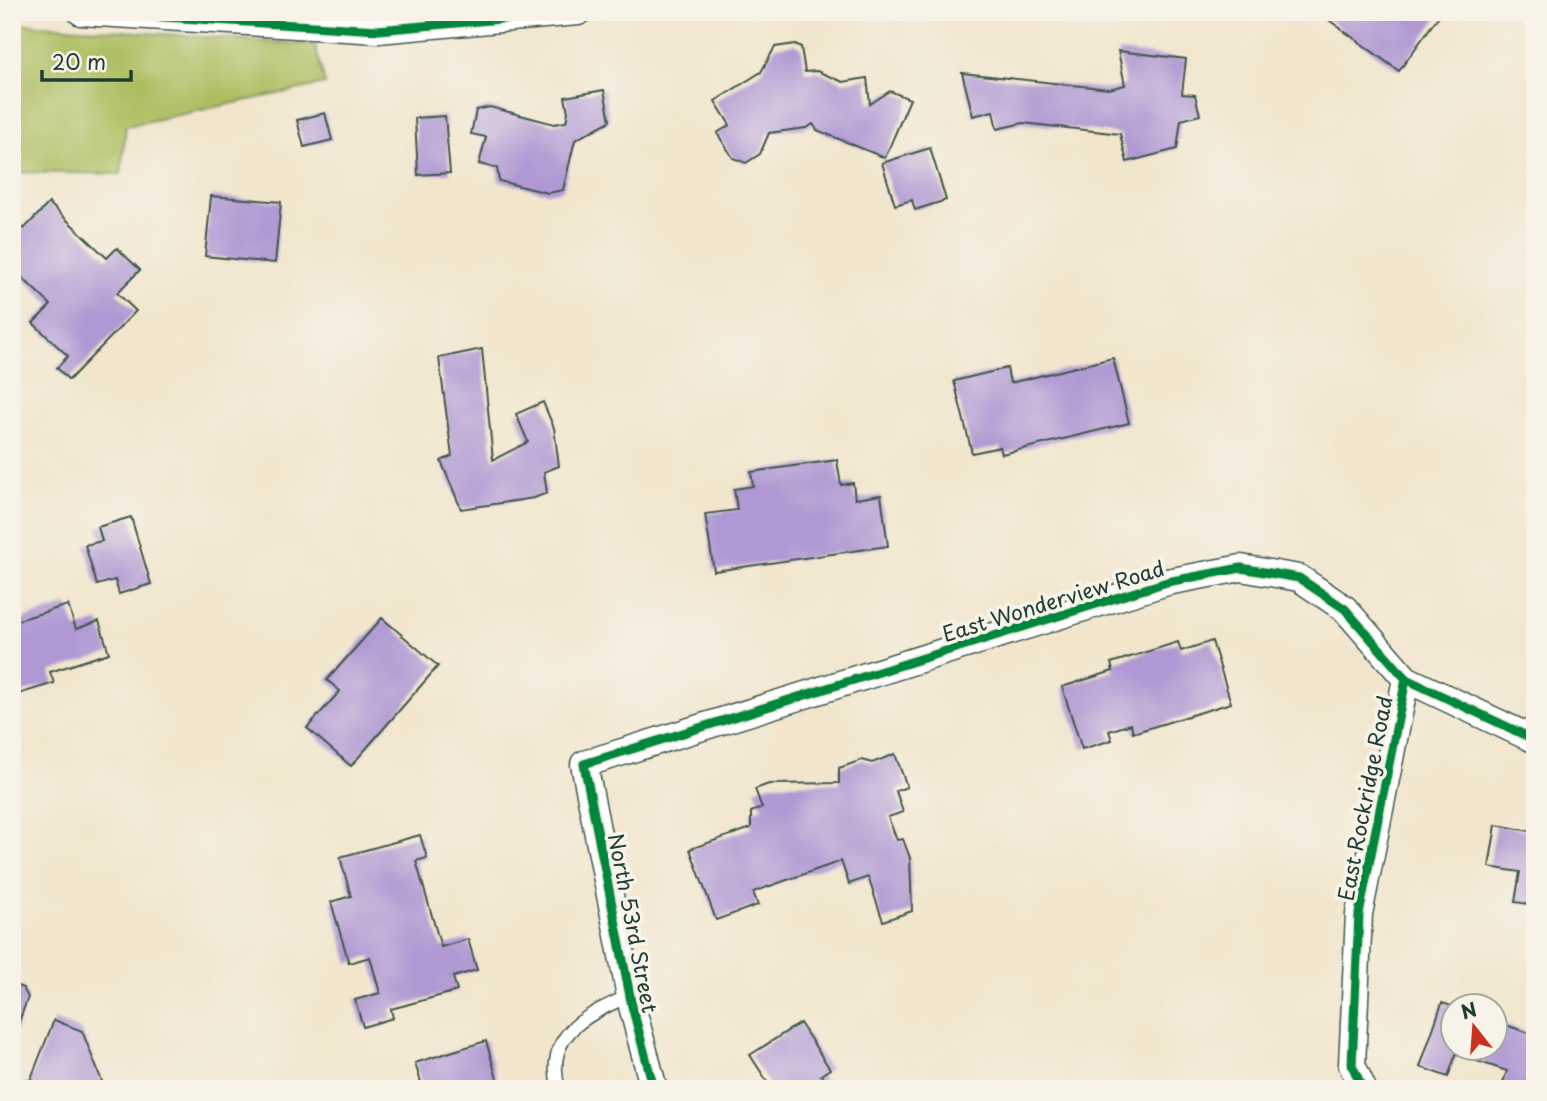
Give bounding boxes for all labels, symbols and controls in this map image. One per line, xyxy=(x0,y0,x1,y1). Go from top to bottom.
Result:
scale bar xyxy=(42,38,131,82)
text: 20 m xyxy=(52,45,106,77)
street label: East Wonderview Road xyxy=(938,551,1168,649)
street label: East Rockridge Road xyxy=(1328,693,1400,903)
street label: North 53rd Street xyxy=(601,831,667,1015)
north arrow xyxy=(1438,992,1508,1062)
text: N xyxy=(1457,994,1480,1025)

